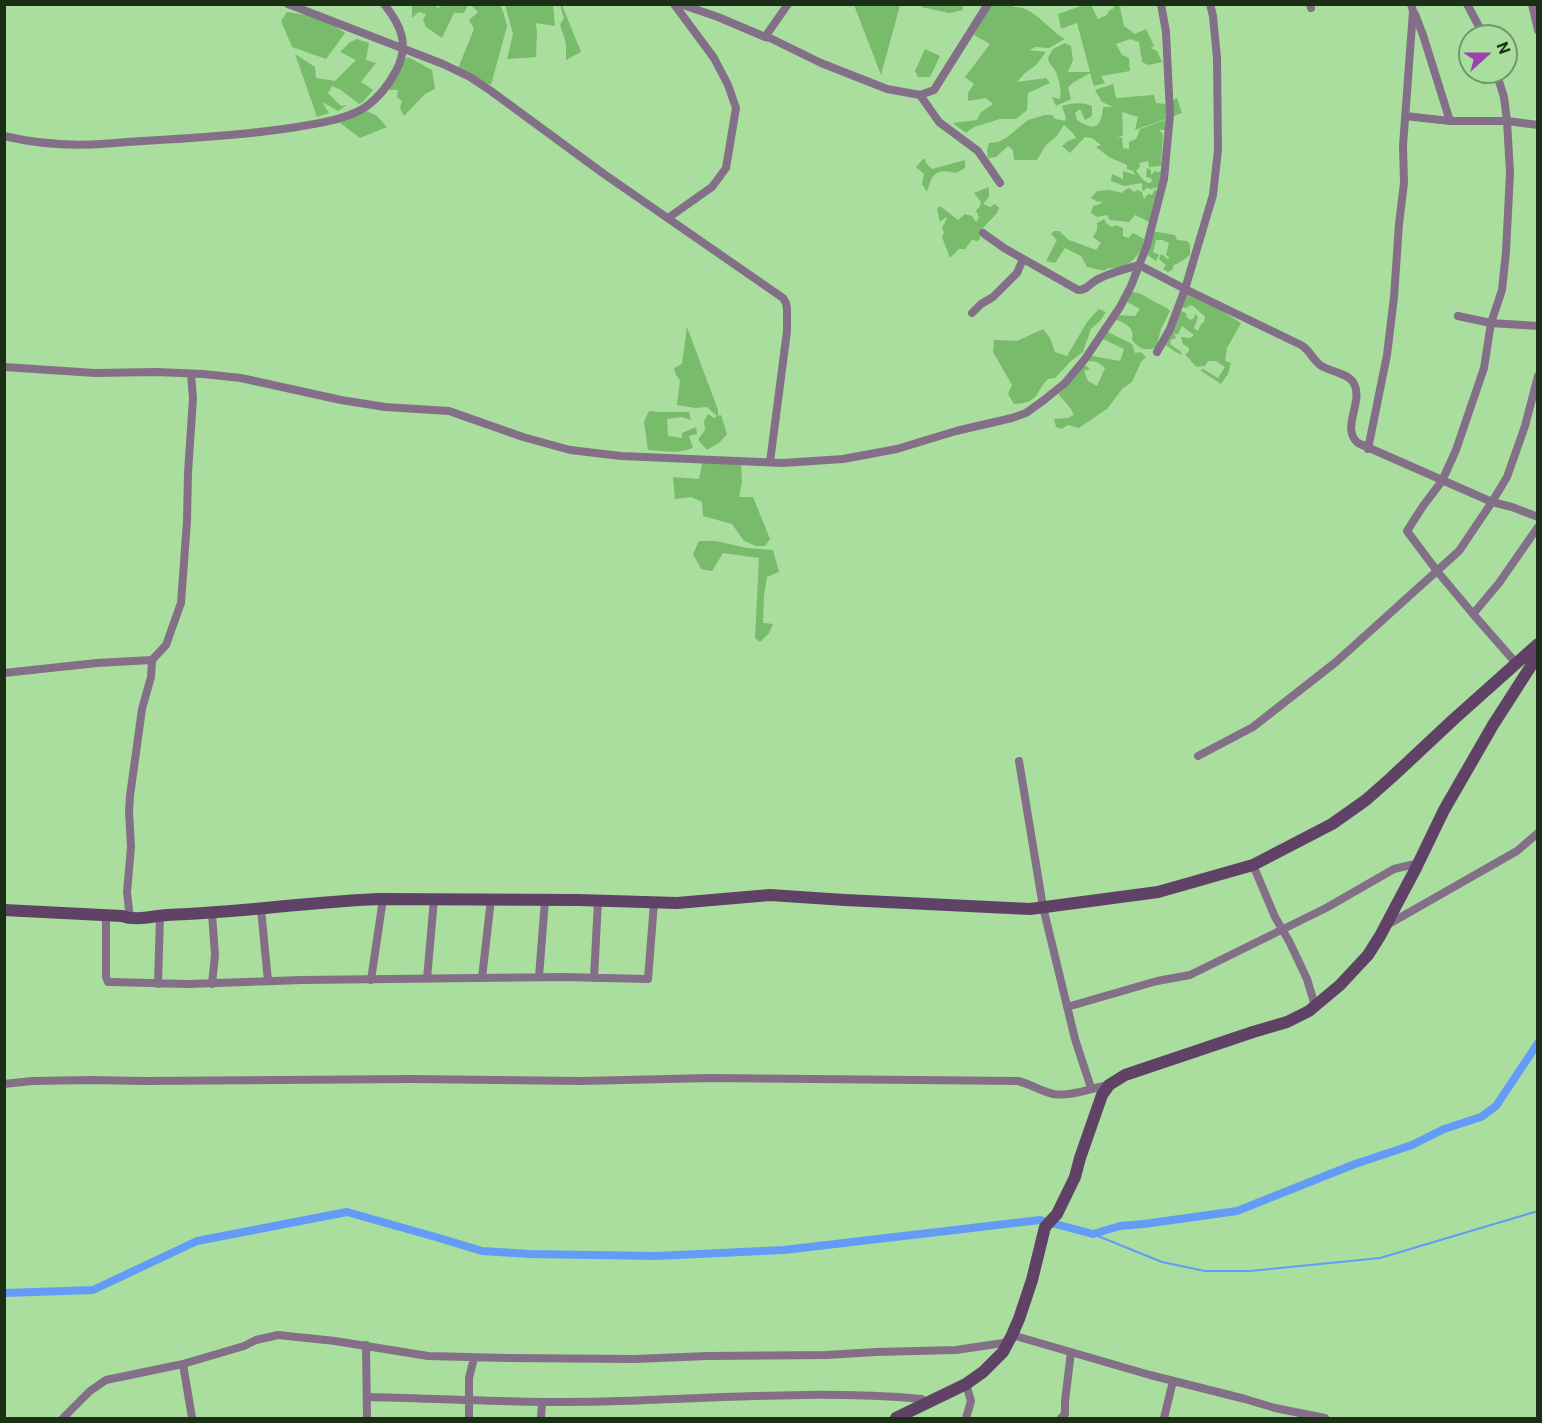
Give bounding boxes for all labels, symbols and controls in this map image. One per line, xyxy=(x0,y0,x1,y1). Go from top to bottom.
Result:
north arrow xyxy=(1458,24,1518,84)
text: N xyxy=(1493,39,1514,57)

